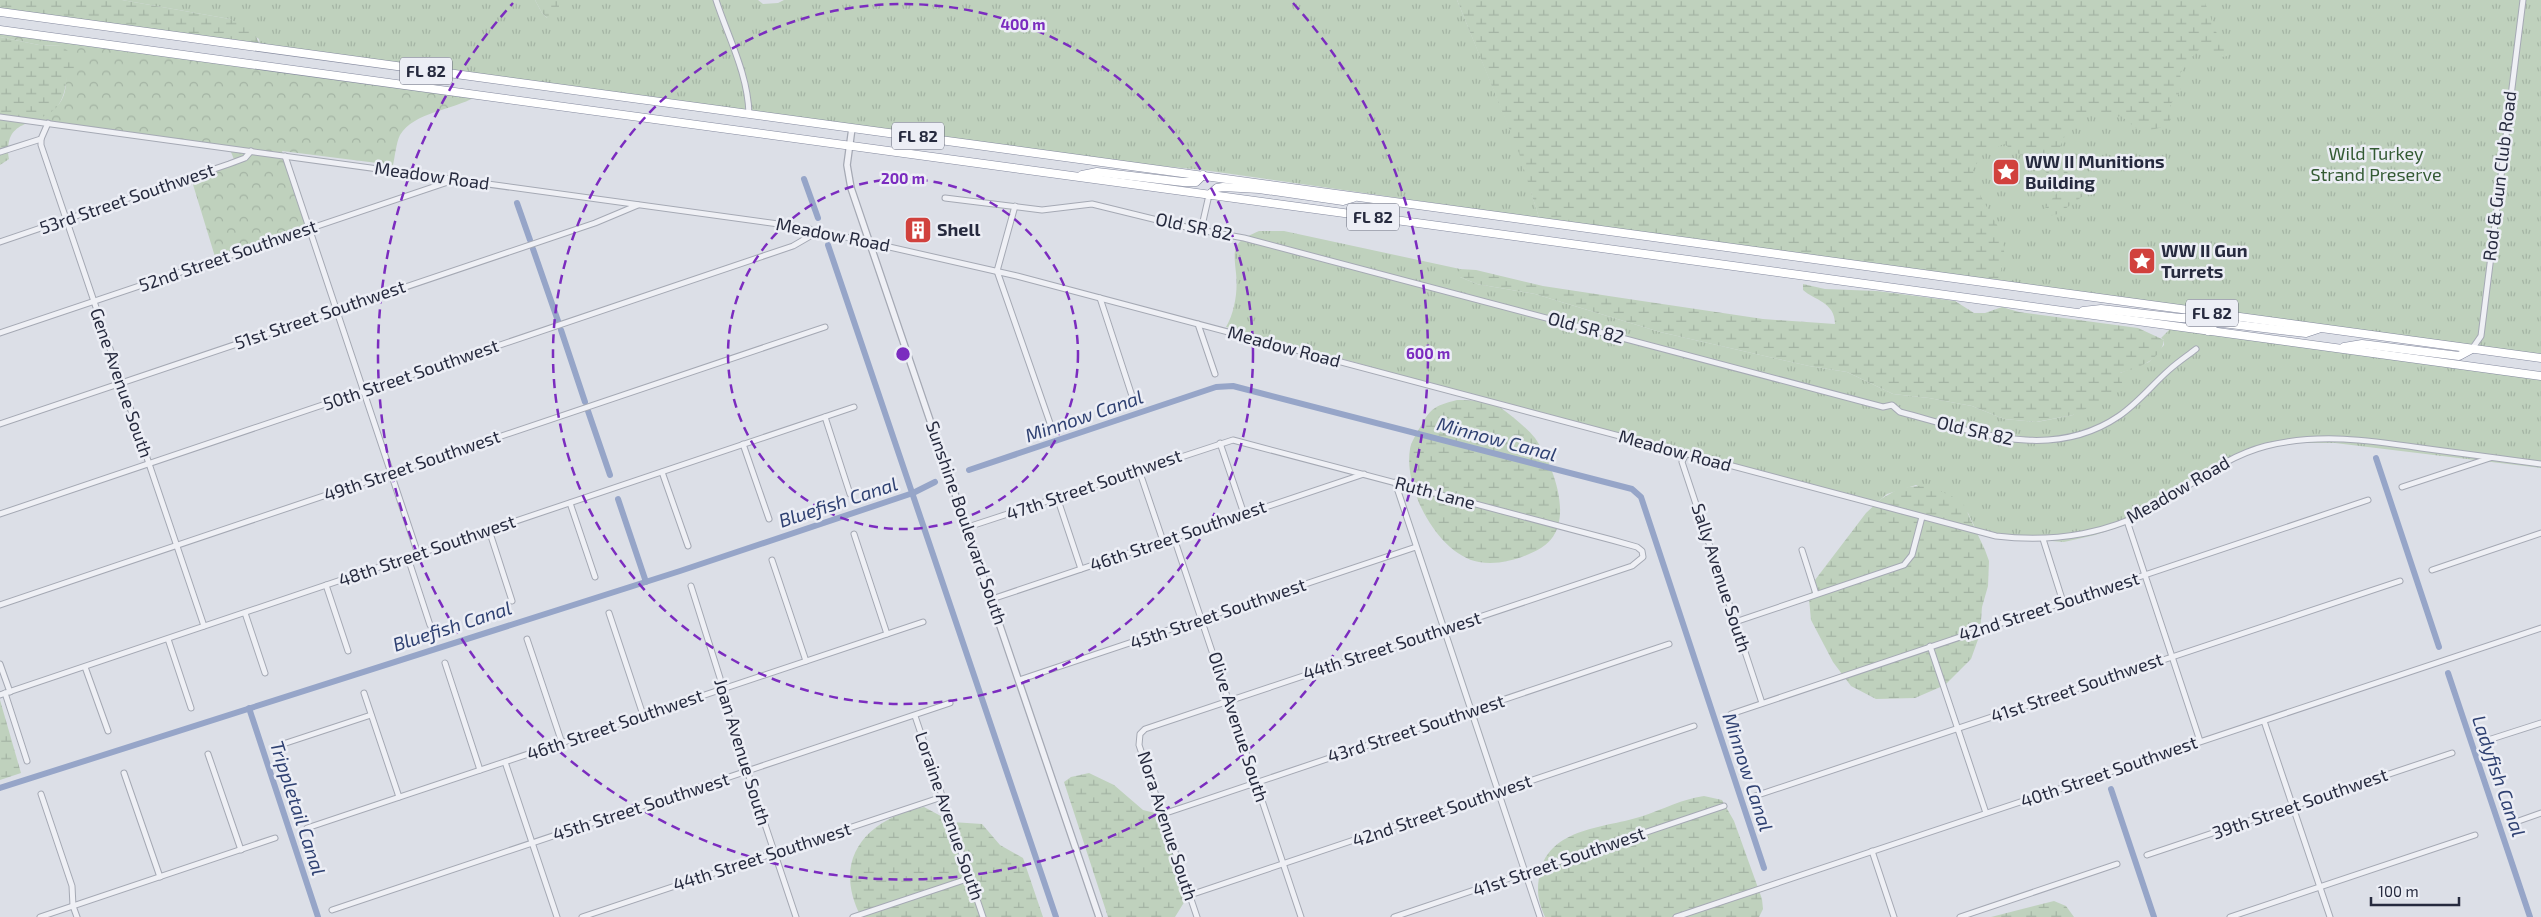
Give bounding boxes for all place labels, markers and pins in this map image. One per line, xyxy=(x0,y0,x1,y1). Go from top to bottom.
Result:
place label: WW II Munitions Building xyxy=(2025,150,2165,193)
place icon: WW II Munitions Building xyxy=(1991,157,2021,187)
building icon: Shell xyxy=(903,215,933,245)
place label: Shell xyxy=(937,218,980,240)
place label: WW II Gun Turrets xyxy=(2161,239,2247,282)
place icon: WW II Gun Turrets xyxy=(2127,246,2157,276)
centre of rings xyxy=(894,345,912,363)

